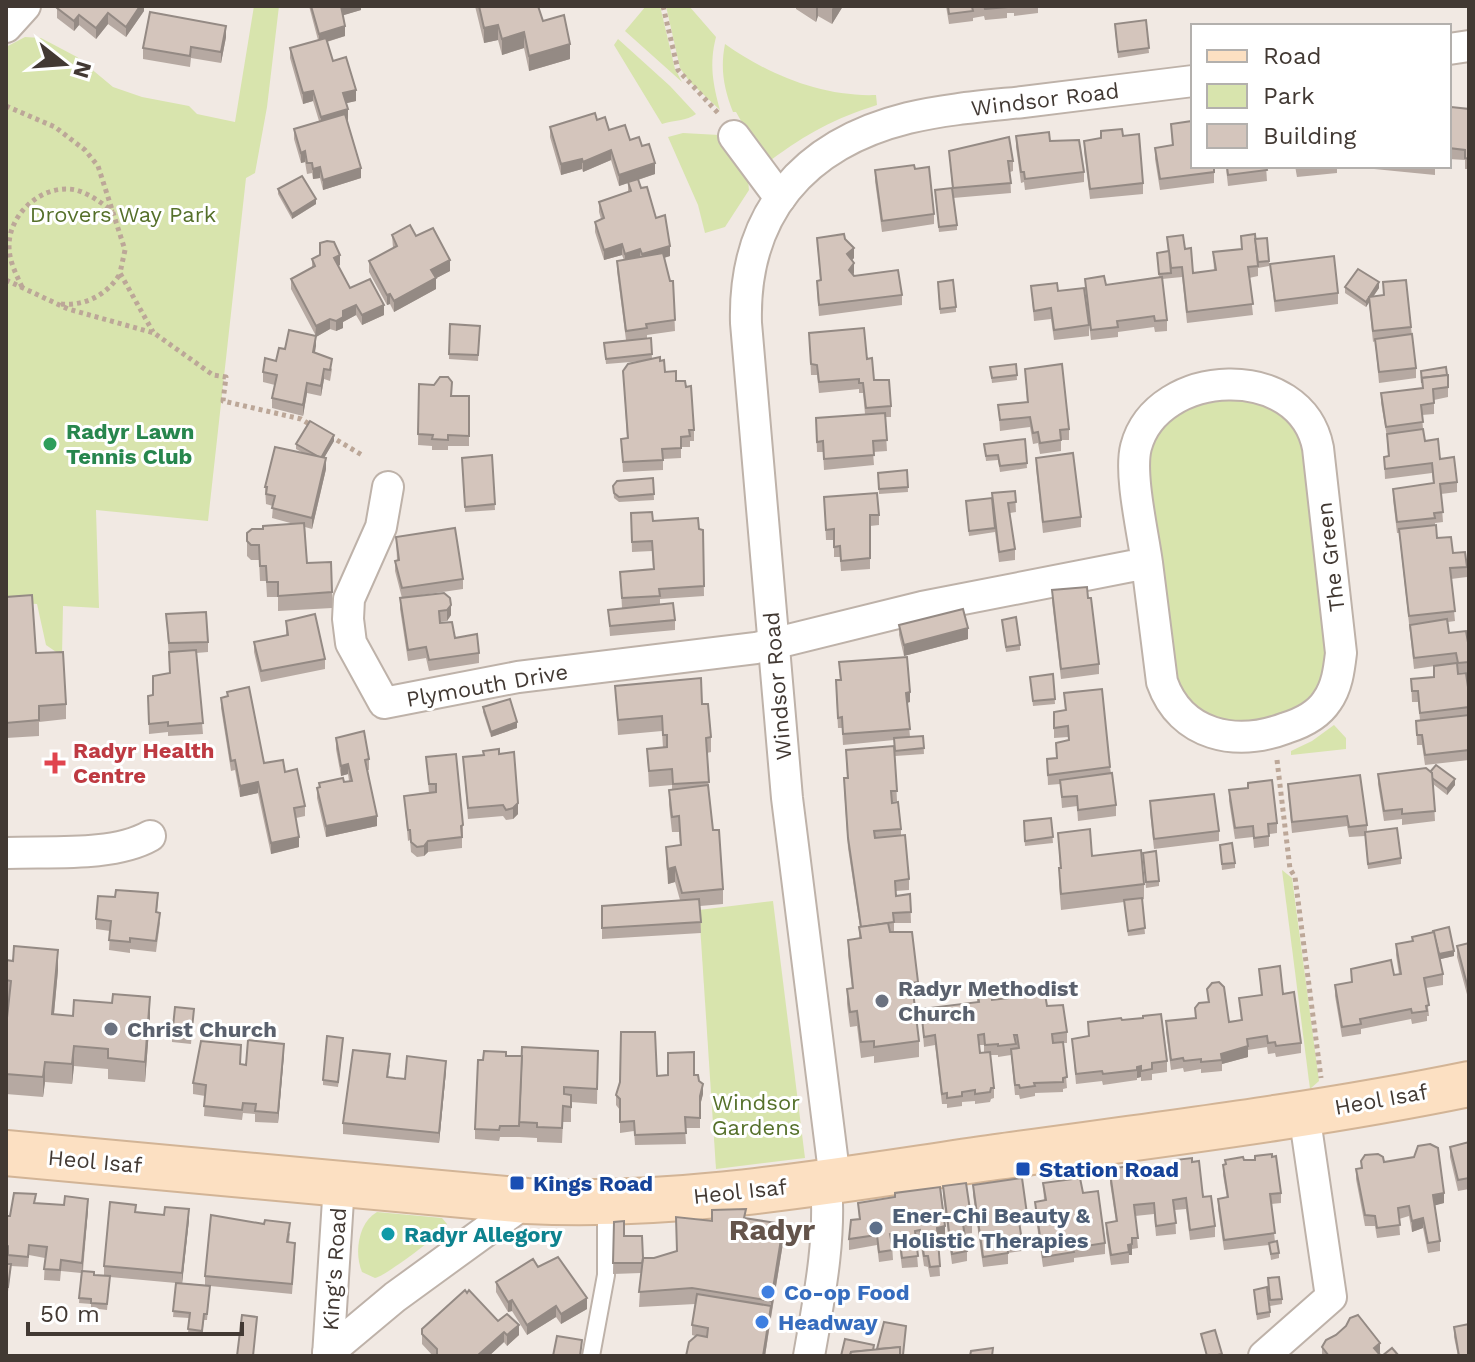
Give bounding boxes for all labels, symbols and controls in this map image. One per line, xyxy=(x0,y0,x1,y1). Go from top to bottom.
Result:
north arrow xyxy=(24,24,104,104)
legend xyxy=(1191,24,1451,168)
text: Road xyxy=(1263,42,1322,70)
text: N xyxy=(68,58,97,81)
street label: Windsor Road xyxy=(970,78,1120,121)
text: Park xyxy=(1263,82,1315,110)
text: Building xyxy=(1263,122,1356,150)
park label: Drovers Way Park xyxy=(30,202,216,227)
place label: Radyr Lawn Tennis Club xyxy=(66,419,194,469)
marker: Radyr Lawn Tennis Club xyxy=(41,435,59,453)
street label: The Green xyxy=(1311,501,1350,613)
street label: Windsor Road xyxy=(759,611,796,761)
street label: Plymouth Drive xyxy=(404,659,570,712)
place label: Radyr Health Centre xyxy=(73,738,214,788)
marker: Radyr Health Centre xyxy=(44,752,66,774)
place label: Radyr Methodist Church xyxy=(898,976,1079,1026)
marker: Radyr Methodist Church xyxy=(873,992,891,1010)
place label: Christ Church xyxy=(127,1017,277,1042)
marker: Christ Church xyxy=(102,1020,120,1038)
street label: Heol Isaf xyxy=(1333,1079,1430,1120)
park label: Windsor Gardens xyxy=(712,1090,800,1140)
street label: Heol Isaf xyxy=(47,1145,143,1178)
place label: Station Road xyxy=(1039,1157,1179,1182)
marker: Station Road xyxy=(1014,1160,1032,1178)
place label: Kings Road xyxy=(533,1171,653,1196)
marker: Kings Road xyxy=(508,1174,526,1192)
street label: Heol Isaf xyxy=(692,1174,789,1209)
place label: Ener-Chi Beauty & Holistic Therapies xyxy=(892,1203,1091,1253)
street label: King's Road xyxy=(318,1207,351,1332)
district label: Radyr xyxy=(729,1212,815,1247)
marker: Ener-Chi Beauty & Holistic Therapies xyxy=(867,1219,885,1237)
place label: Radyr Allegory xyxy=(404,1222,563,1247)
marker: Radyr Allegory xyxy=(379,1225,397,1243)
place label: Co-op Food xyxy=(784,1280,910,1305)
marker: Co-op Food xyxy=(759,1283,777,1301)
scale bar xyxy=(28,1286,242,1336)
text: 50 m xyxy=(40,1300,100,1328)
place label: Headway xyxy=(778,1310,878,1335)
marker: Headway xyxy=(753,1313,771,1331)

